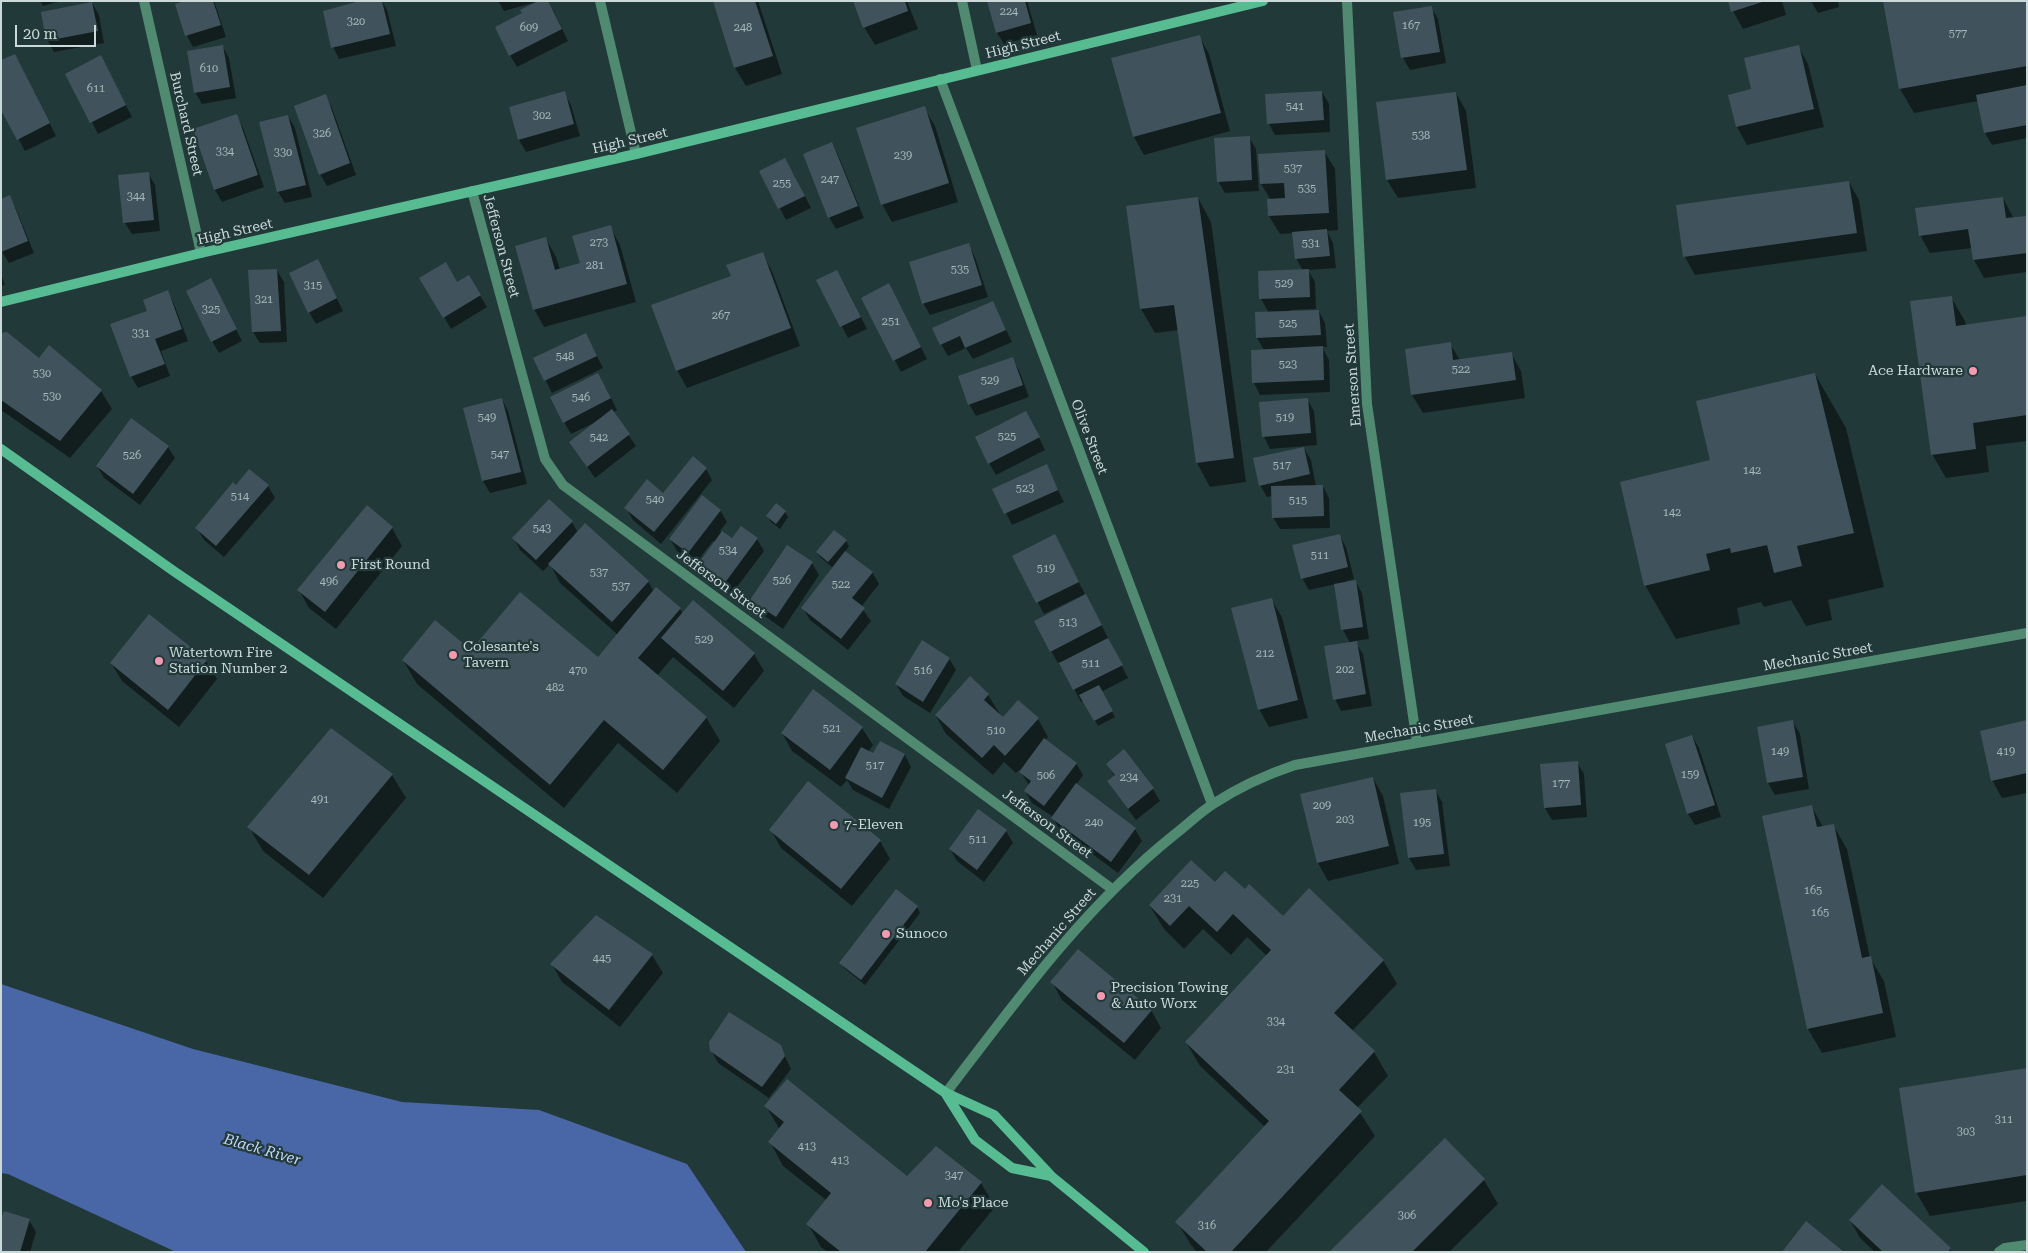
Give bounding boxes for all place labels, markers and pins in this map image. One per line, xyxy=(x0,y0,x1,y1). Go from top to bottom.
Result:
place label: Ace Hardware xyxy=(1868,363,1963,379)
marker: Ace Hardware xyxy=(1967,365,1979,377)
place label: First Round xyxy=(351,557,430,573)
marker: First Round xyxy=(335,559,347,571)
place label: Colesante's Tavern xyxy=(463,639,539,672)
place label: Watertown Fire Station Number 2 xyxy=(169,645,287,678)
marker: Colesante's Tavern xyxy=(447,649,459,661)
marker: Watertown Fire Station Number 2 xyxy=(153,655,165,667)
place label: 7-Eleven xyxy=(844,817,903,833)
marker: 7-Eleven xyxy=(828,819,840,831)
place label: Sunoco xyxy=(896,926,948,942)
marker: Sunoco xyxy=(880,928,892,940)
place label: Precision Towing & Auto Worx xyxy=(1111,980,1228,1012)
marker: Precision Towing & Auto Worx xyxy=(1095,990,1107,1002)
place label: Mo's Place xyxy=(938,1195,1008,1211)
marker: Mo's Place xyxy=(922,1197,934,1209)

